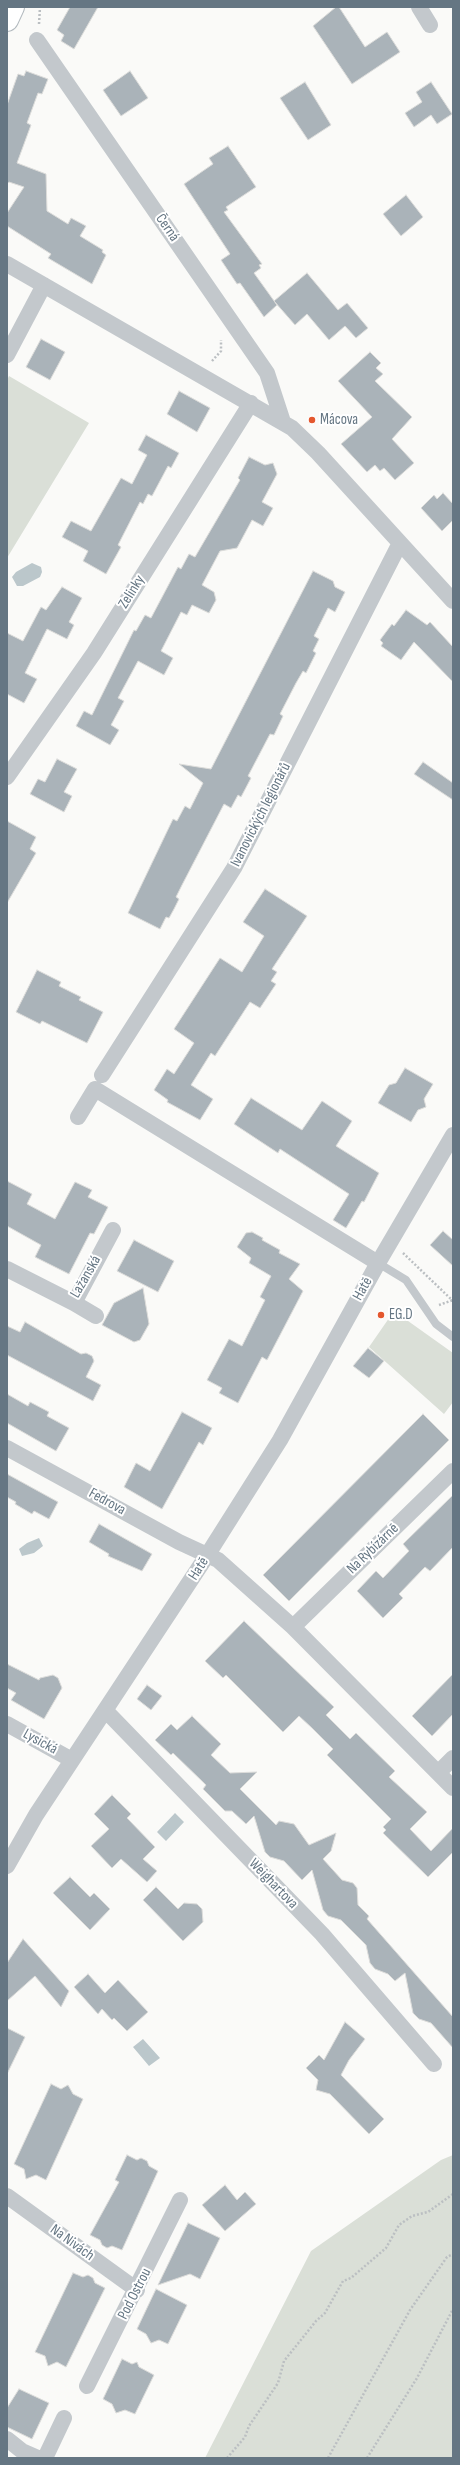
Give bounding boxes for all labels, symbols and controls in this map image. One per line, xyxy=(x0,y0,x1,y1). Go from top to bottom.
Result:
street label: Černá xyxy=(151,211,183,245)
place label: Mácova xyxy=(320,411,358,429)
marker: Mácova xyxy=(307,415,317,425)
street label: Zelinky xyxy=(115,572,149,612)
street label: Ivanovických legionářů xyxy=(227,760,295,870)
street label: Lažanská xyxy=(67,1253,105,1301)
street label: Hatě xyxy=(349,1274,377,1304)
place label: EG.D xyxy=(389,1306,413,1324)
marker: EG.D xyxy=(376,1310,386,1320)
street label: Fedrova xyxy=(85,1485,129,1519)
street label: Na Rybízárně xyxy=(343,1520,403,1578)
street label: Hatě xyxy=(185,1554,213,1584)
street label: Lysická xyxy=(20,1725,60,1759)
street label: Weighartova xyxy=(245,1855,301,1913)
street label: Na Nivách xyxy=(46,2221,98,2265)
street label: Pod Ostrou xyxy=(114,2265,156,2323)

